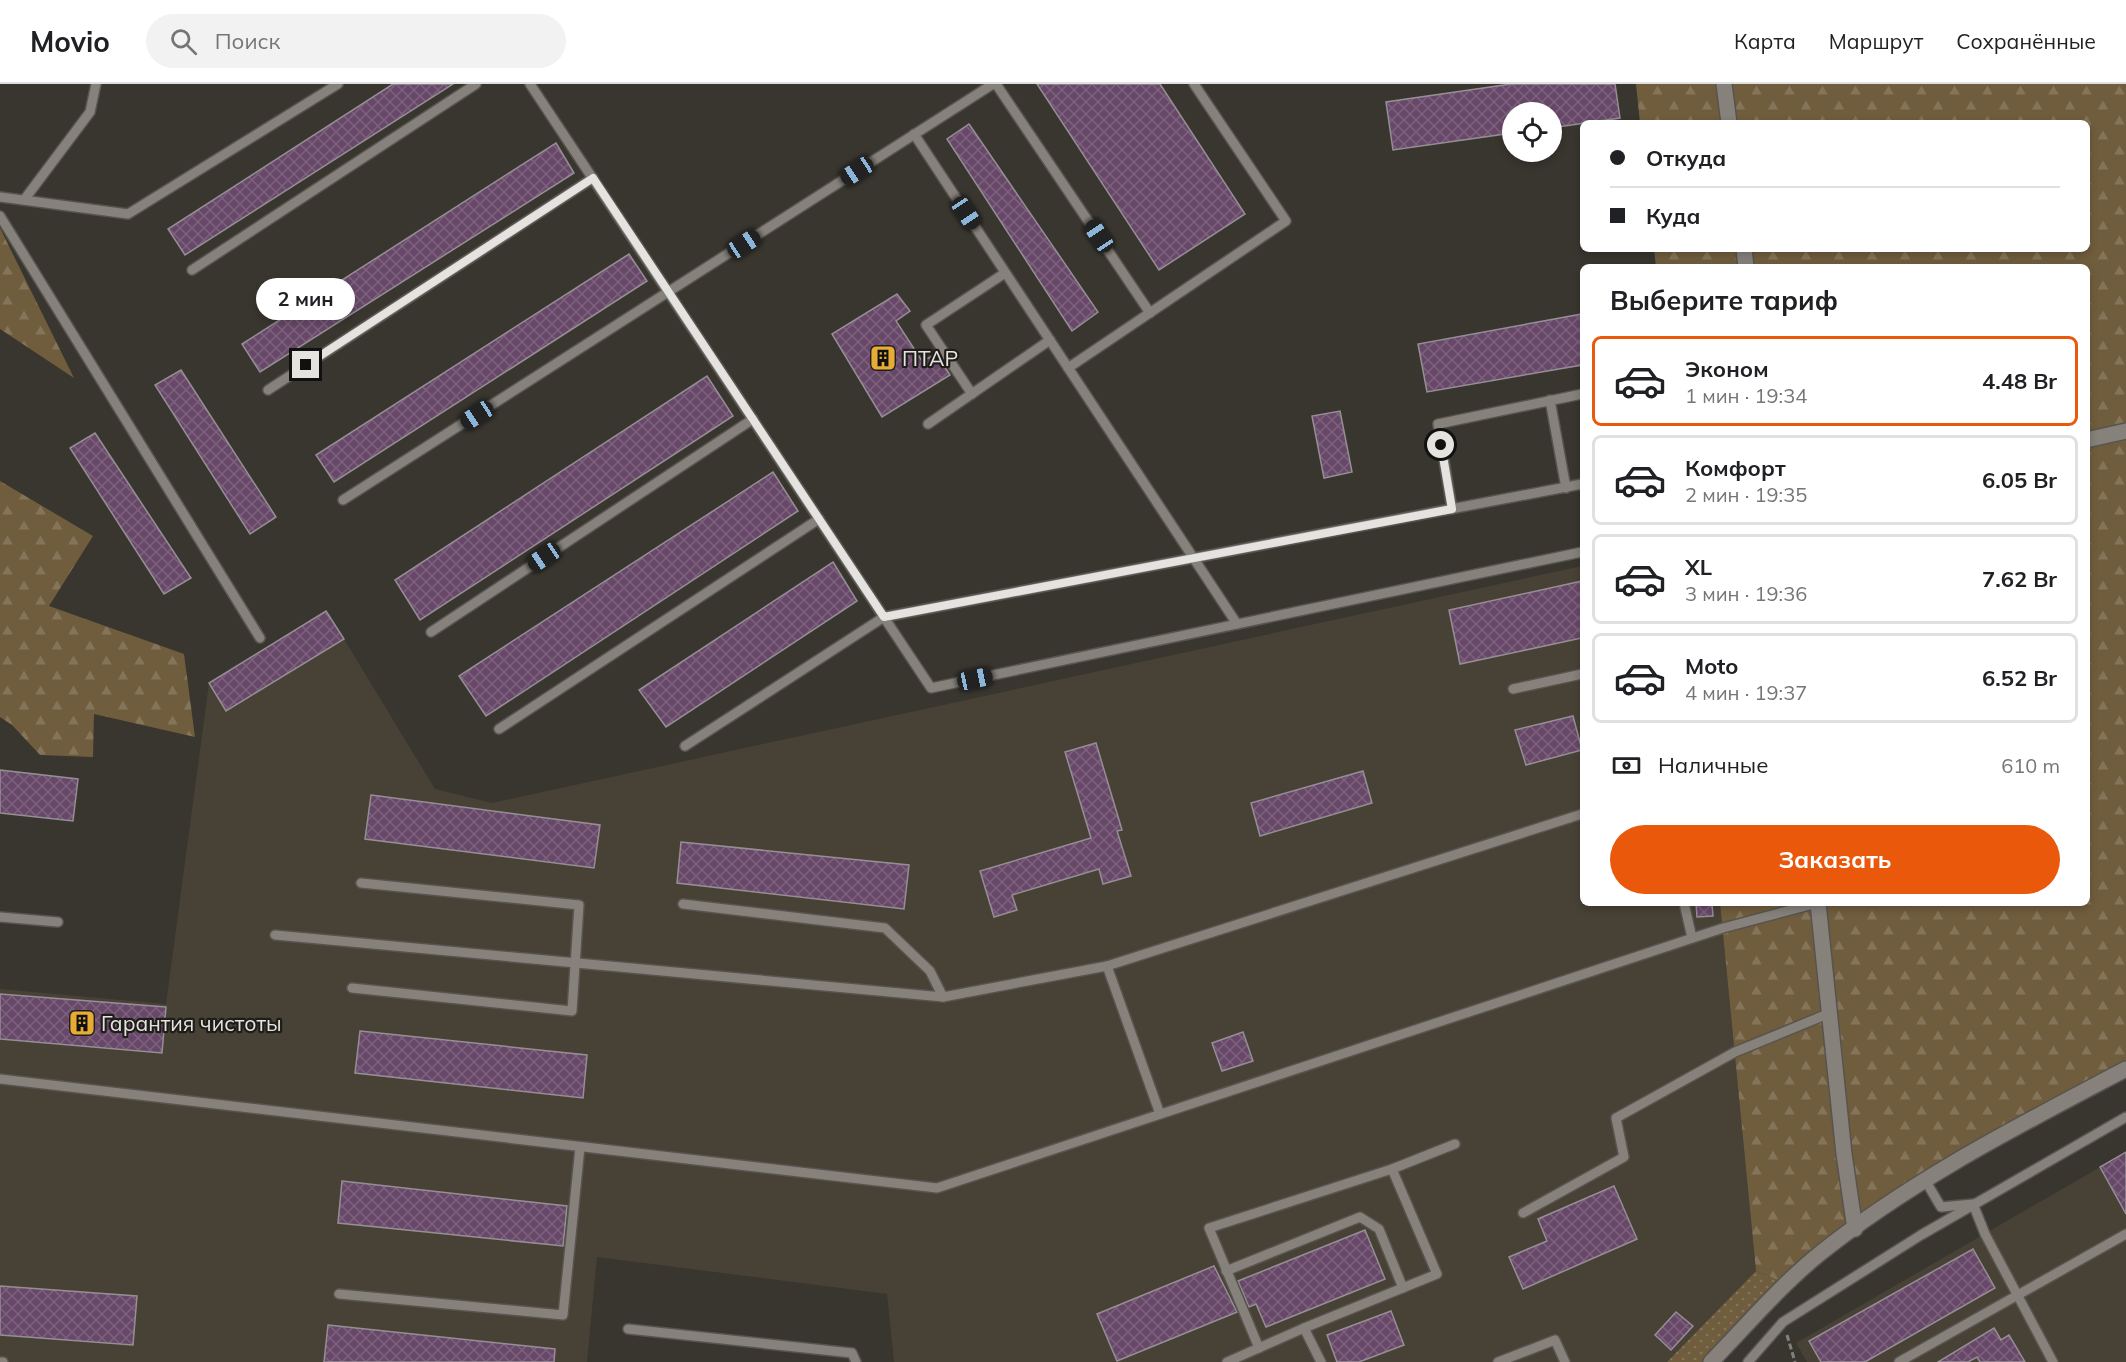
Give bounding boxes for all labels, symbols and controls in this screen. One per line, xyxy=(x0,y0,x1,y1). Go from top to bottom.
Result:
search box xyxy=(146,14,566,68)
text: Movio xyxy=(30,24,110,59)
icon: search xyxy=(167,25,200,58)
text: Поиск xyxy=(215,27,280,55)
text: Карта xyxy=(1734,28,1796,54)
text: Маршрут xyxy=(1829,28,1923,54)
text: Сохранённые xyxy=(1956,28,2096,54)
map controls xyxy=(1502,102,1562,162)
button: locate xyxy=(1502,102,1562,162)
text: Откуда xyxy=(1646,144,1726,172)
car xyxy=(837,154,877,188)
car xyxy=(948,193,984,233)
text: Куда xyxy=(1646,202,1700,230)
car xyxy=(1081,216,1117,256)
car xyxy=(724,227,764,261)
callout: 2 мин xyxy=(256,278,356,320)
text: Выберите тариф xyxy=(1610,283,1838,317)
text: 2 мин xyxy=(277,286,334,311)
building icon: ПТАР xyxy=(868,343,898,373)
place label: ПТАР xyxy=(902,345,958,371)
route end xyxy=(292,351,319,378)
icon: car xyxy=(1613,354,1667,408)
text: Эконом xyxy=(1685,355,1769,383)
text: 4.48 Br xyxy=(1982,367,2057,395)
text: 1 мин · 19:34 xyxy=(1685,383,1807,408)
car xyxy=(457,398,497,432)
route start xyxy=(1427,431,1454,458)
icon: car xyxy=(1613,453,1667,507)
text: Комфорт xyxy=(1685,454,1786,482)
text: 6.05 Br xyxy=(1982,466,2057,494)
text: 2 мин · 19:35 xyxy=(1685,482,1807,507)
car xyxy=(524,539,564,575)
icon: car xyxy=(1613,552,1667,606)
text: XL xyxy=(1685,553,1712,581)
text: 7.62 Br xyxy=(1982,565,2057,593)
text: 3 мин · 19:36 xyxy=(1685,581,1807,606)
icon: car xyxy=(1613,651,1667,705)
text: Moto xyxy=(1685,652,1738,680)
text: 6.52 Br xyxy=(1982,664,2057,692)
car xyxy=(956,666,994,692)
text: 4 мин · 19:37 xyxy=(1685,680,1807,705)
icon: cash xyxy=(1610,749,1643,782)
text: Наличные xyxy=(1658,751,1768,779)
text: 610 m xyxy=(2001,753,2060,778)
button: Заказать xyxy=(1610,825,2060,894)
building icon: Гарантия чистоты xyxy=(67,1008,97,1038)
place label: Гарантия чистоты xyxy=(101,1010,282,1036)

